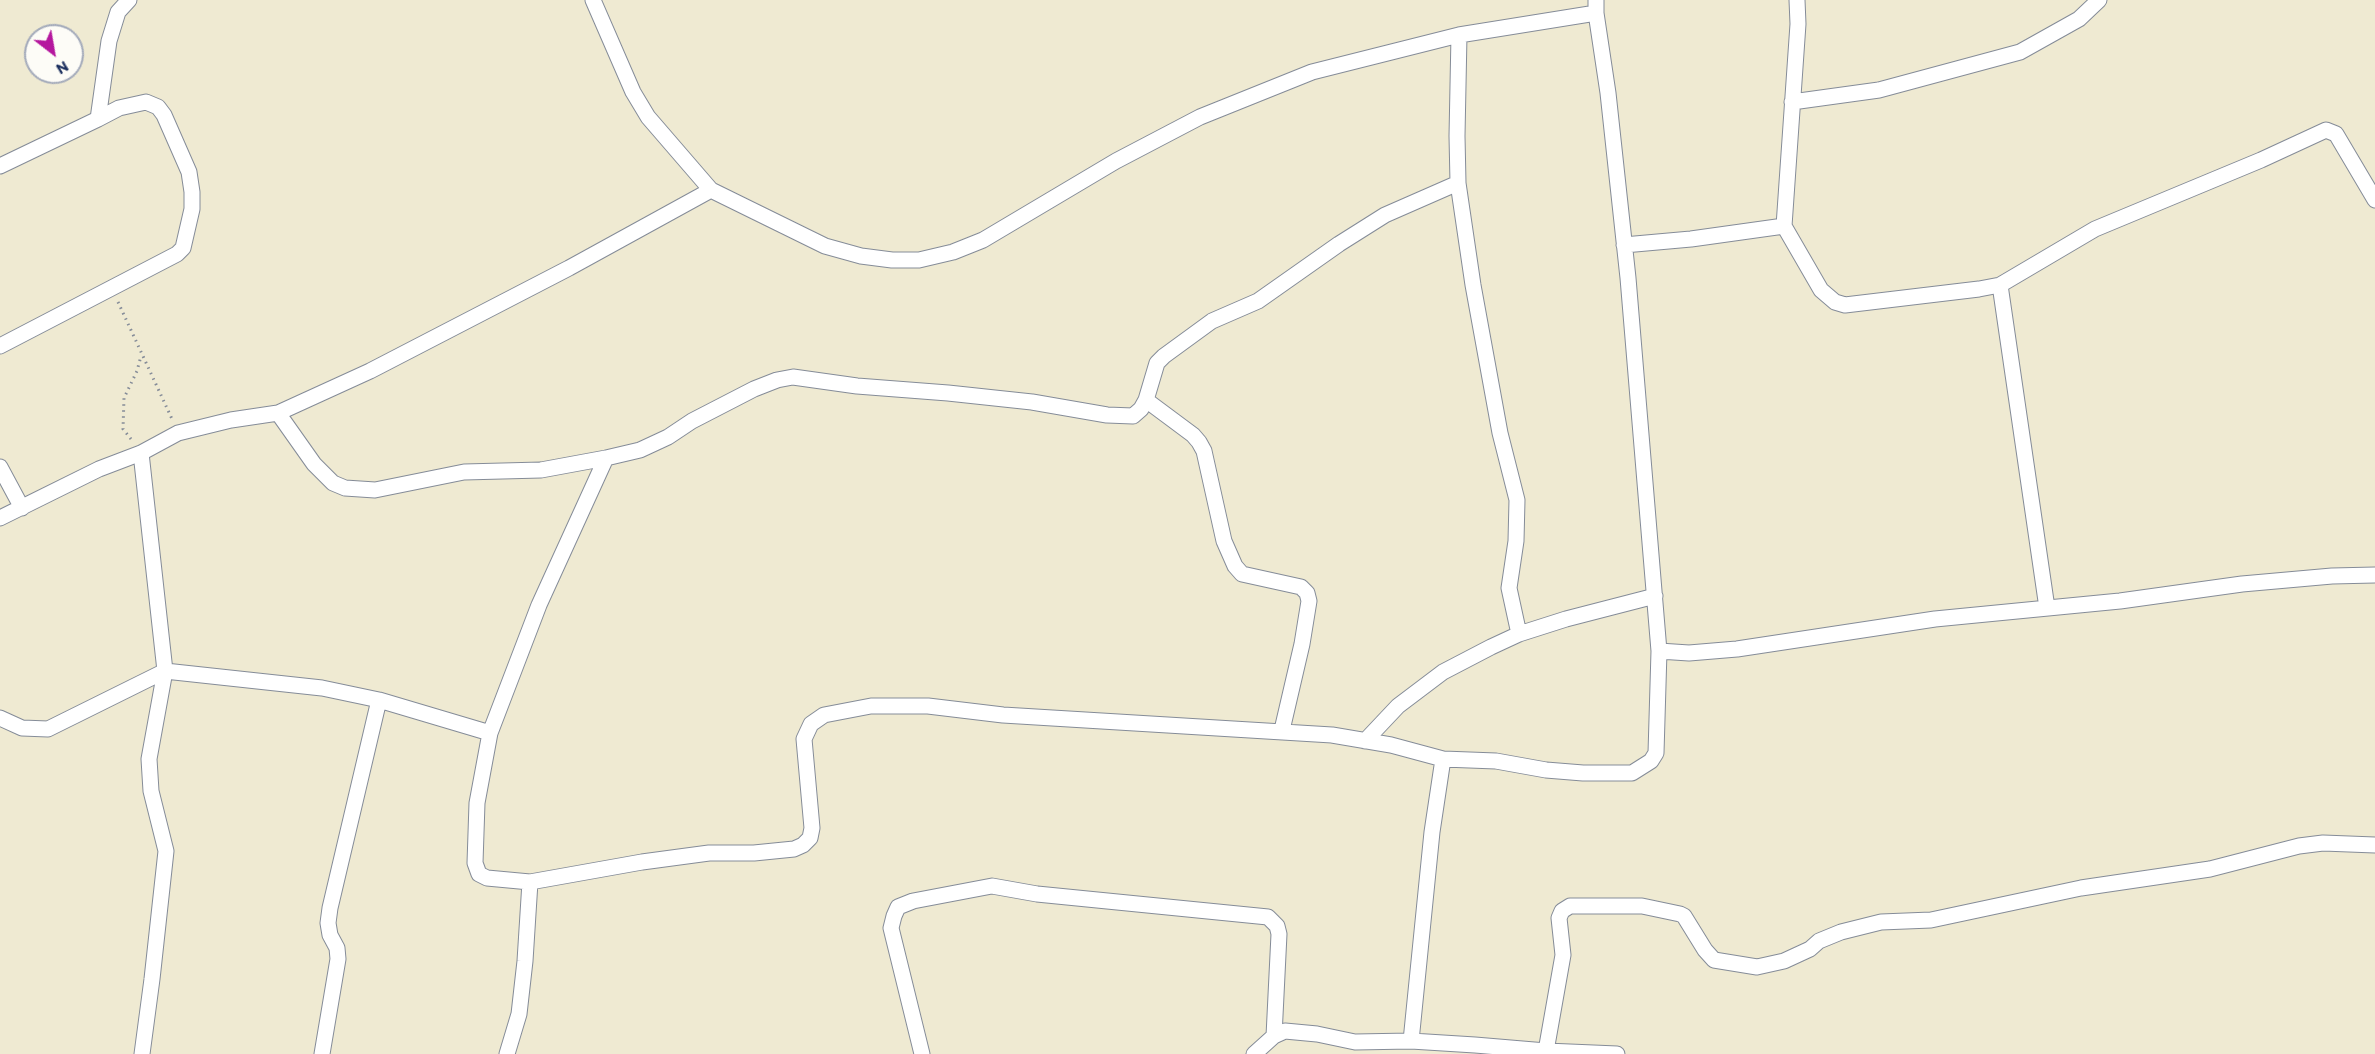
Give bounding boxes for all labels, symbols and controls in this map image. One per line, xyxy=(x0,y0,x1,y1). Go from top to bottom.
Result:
north arrow xyxy=(24,24,84,84)
text: N xyxy=(53,57,72,79)

